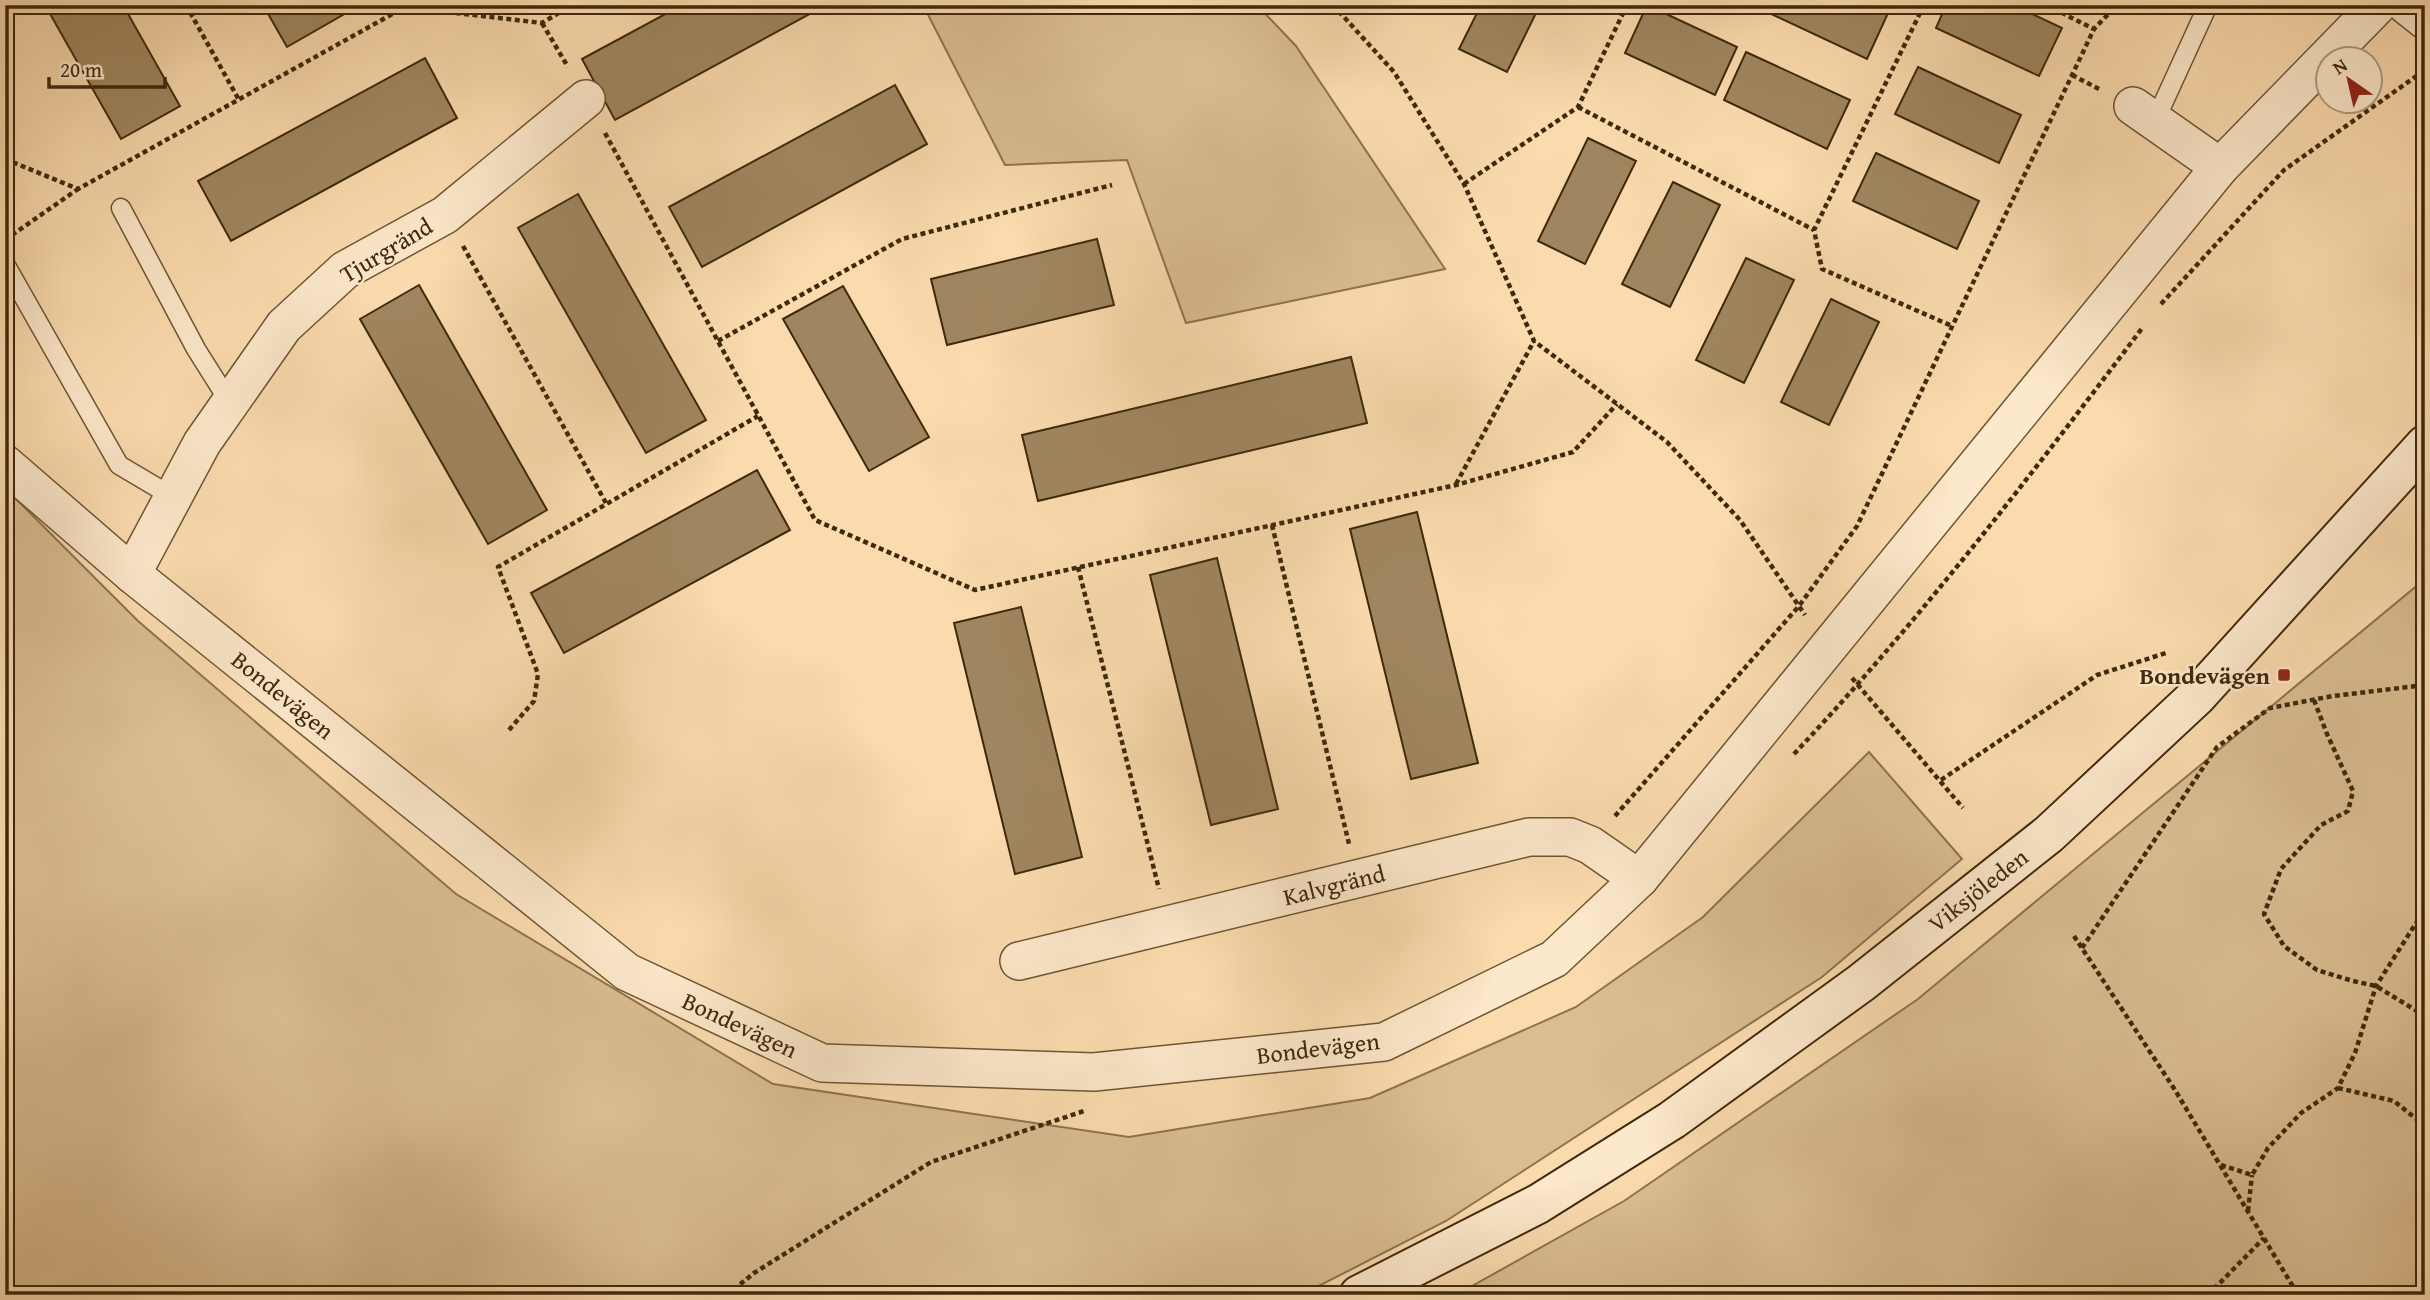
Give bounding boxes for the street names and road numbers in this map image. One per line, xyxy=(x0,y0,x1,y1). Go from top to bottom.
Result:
street label: Tjurgränd xyxy=(333,209,439,291)
street label: Bondevägen xyxy=(224,643,342,748)
street label: Viksjöleden xyxy=(1921,839,2036,940)
street label: Kalvgränd xyxy=(1279,855,1389,915)
street label: Bondevägen xyxy=(677,983,804,1067)
street label: Bondevägen xyxy=(1255,1023,1382,1073)

